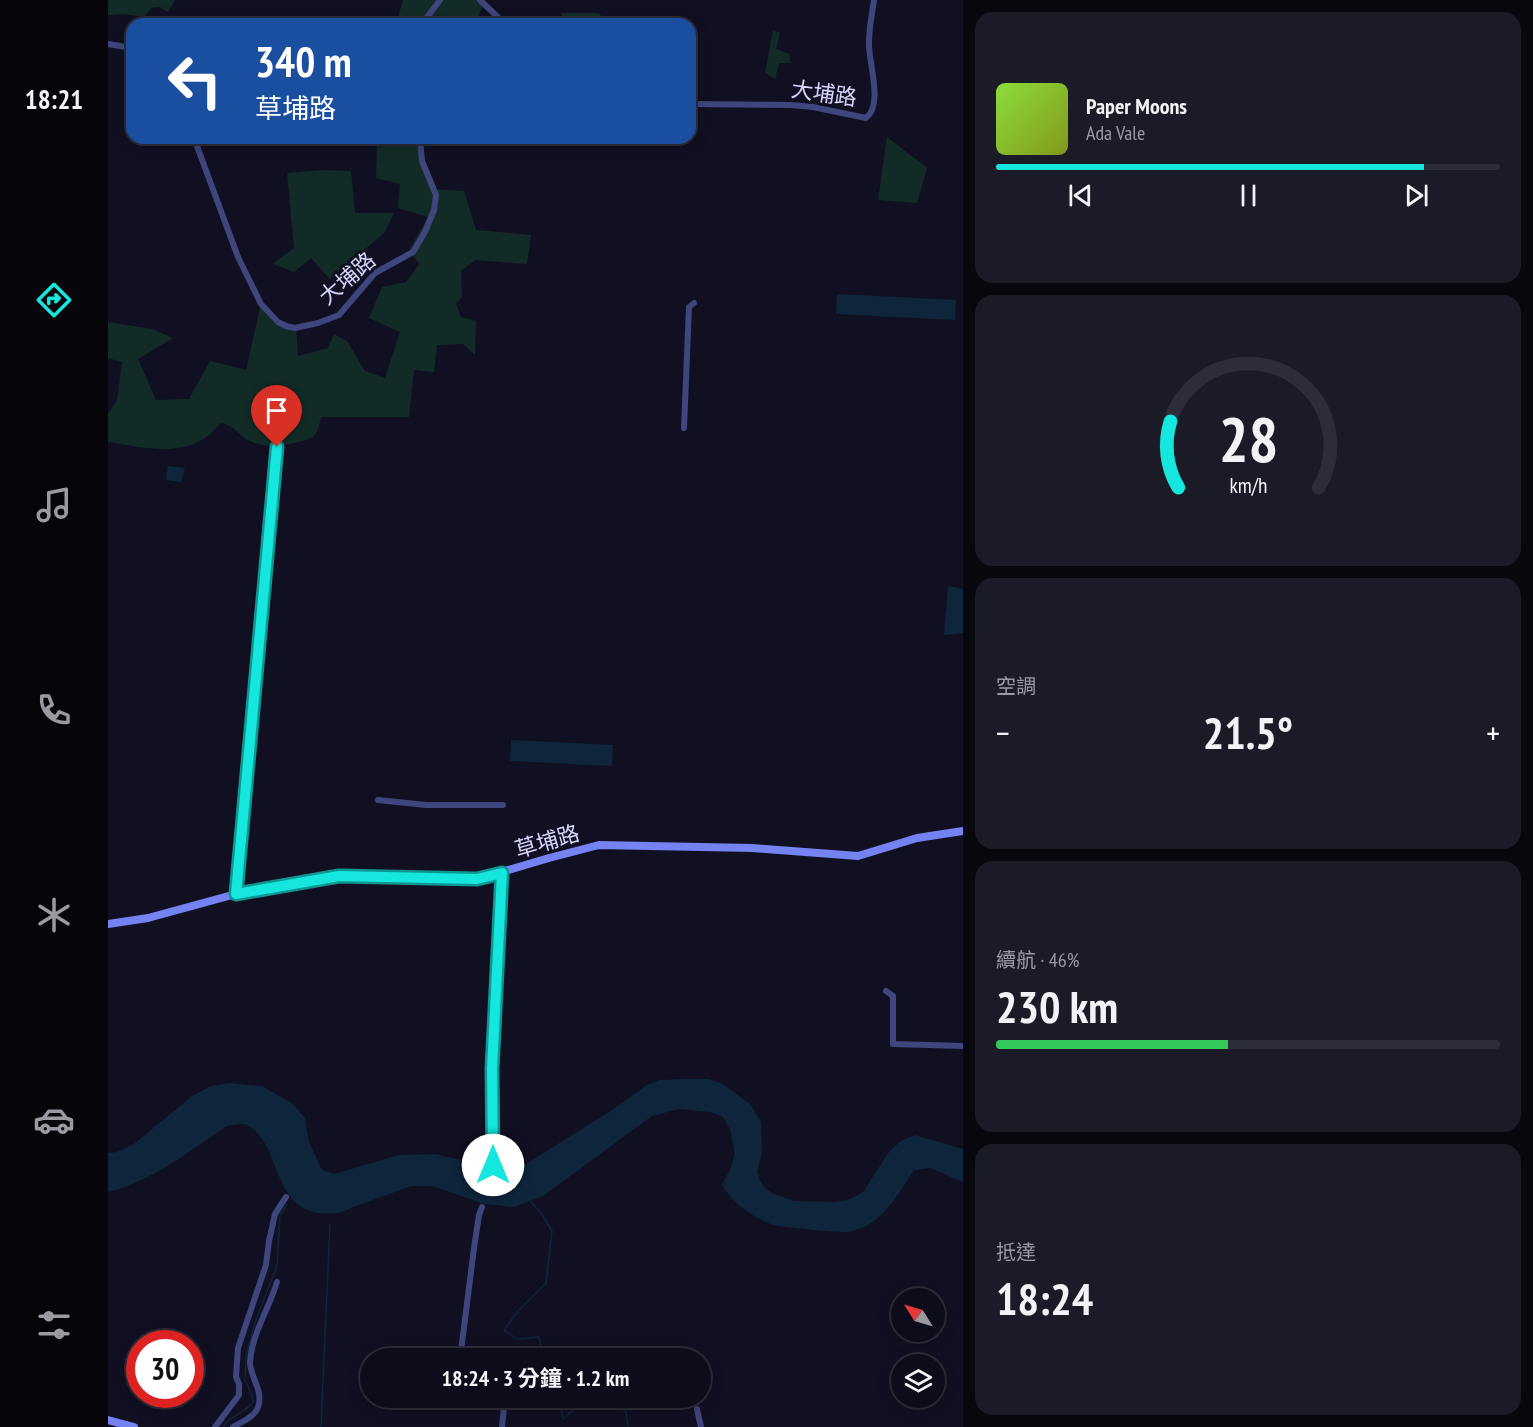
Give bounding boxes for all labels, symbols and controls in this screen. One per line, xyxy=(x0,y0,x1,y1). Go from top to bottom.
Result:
text: 340 m xyxy=(255,34,352,89)
icon: left xyxy=(156,42,234,120)
street label: 大埔路 xyxy=(789,75,859,111)
text: 18:21 xyxy=(25,82,83,116)
text: 草埔路 xyxy=(255,91,336,125)
text: Paper Moons xyxy=(1086,92,1187,120)
text: Ada Vale xyxy=(1086,120,1145,146)
icon: previous xyxy=(1064,179,1097,212)
icon: pause xyxy=(1232,179,1265,212)
icon: next xyxy=(1400,179,1433,212)
street label: 大埔路 xyxy=(313,246,381,310)
icon: directions xyxy=(33,279,75,321)
pin xyxy=(251,385,302,447)
icon: arrive xyxy=(260,394,293,427)
text: 28 xyxy=(1218,398,1278,479)
text: km/h xyxy=(1229,471,1267,499)
icon: music xyxy=(33,484,75,526)
text: 空調 xyxy=(996,673,1036,699)
icon: phone xyxy=(33,689,75,731)
text: 21.5° xyxy=(1203,703,1293,761)
text: − xyxy=(996,711,1010,754)
text: + xyxy=(1486,711,1500,754)
street label: 草埔路 xyxy=(511,818,583,864)
icon: climate xyxy=(33,894,75,936)
text: 續航 · 46% xyxy=(996,947,1079,973)
text: 230 km xyxy=(996,977,1118,1035)
icon: car xyxy=(33,1099,75,1141)
position arrow xyxy=(461,1133,525,1197)
text: 抵達 xyxy=(996,1239,1036,1265)
text: 18:24 xyxy=(996,1269,1093,1327)
north arrow xyxy=(891,1288,945,1342)
map controls xyxy=(891,1288,945,1408)
icon: filters xyxy=(33,1304,75,1346)
speed limit sign: 30 xyxy=(126,1330,204,1408)
button: layers xyxy=(891,1354,945,1408)
text: 18:24 · 3 分鐘 · 1.2 km xyxy=(442,1364,629,1392)

